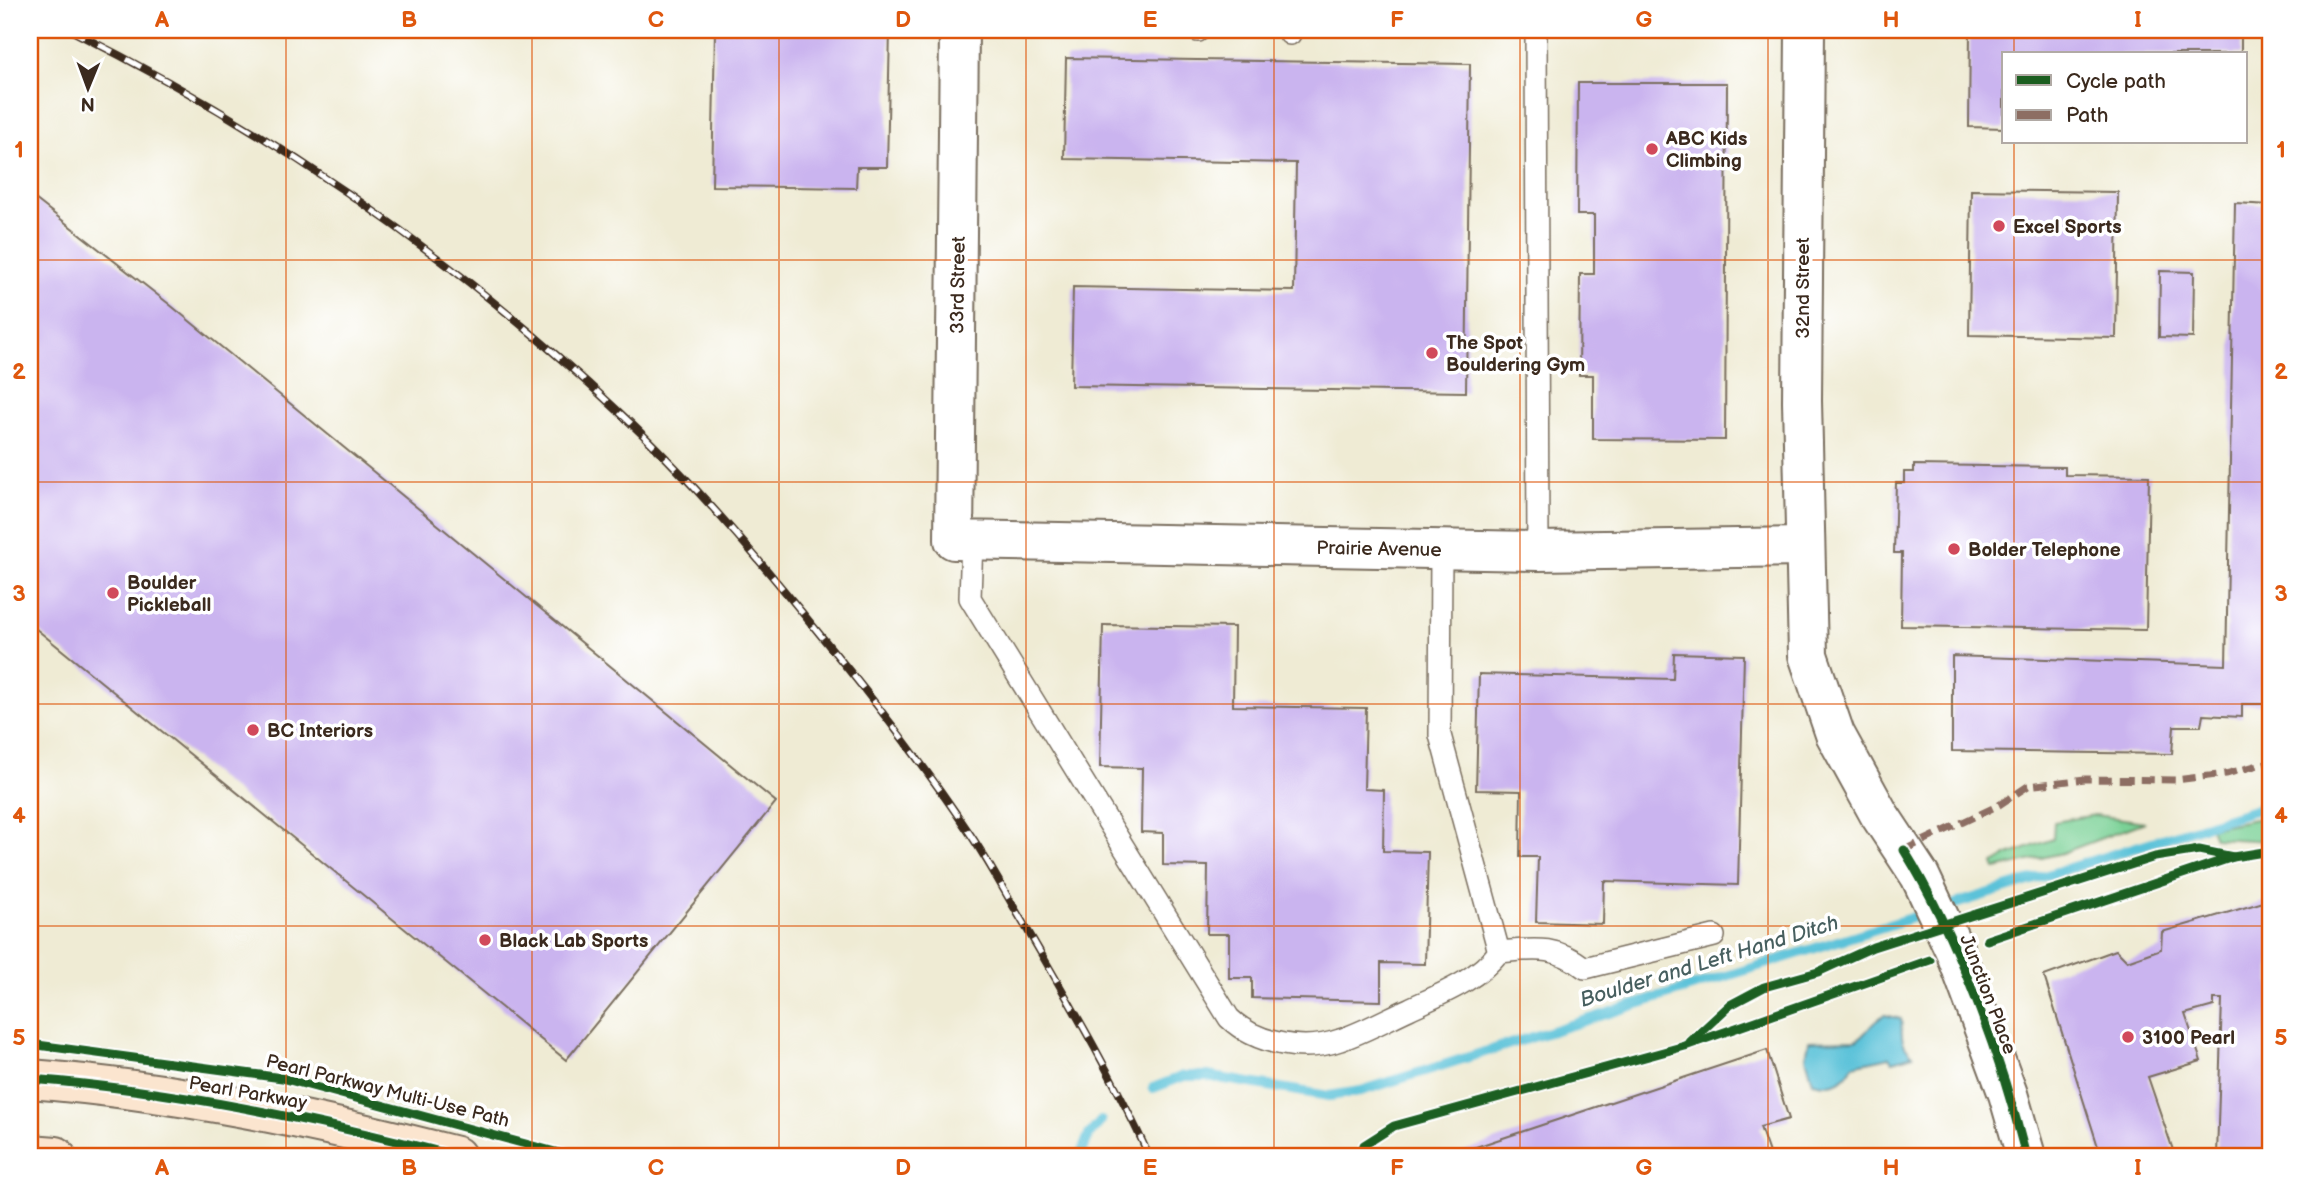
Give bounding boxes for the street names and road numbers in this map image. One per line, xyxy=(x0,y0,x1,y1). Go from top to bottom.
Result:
street label: 33rd Street xyxy=(946,236,971,334)
street label: 32nd Street xyxy=(1792,237,1815,339)
street label: Prairie Avenue xyxy=(1316,537,1442,562)
street label: Junction Place xyxy=(1954,931,2021,1058)
street label: Pearl Parkway Multi-Use Path xyxy=(264,1050,512,1133)
street label: Pearl Parkway xyxy=(187,1072,309,1115)

